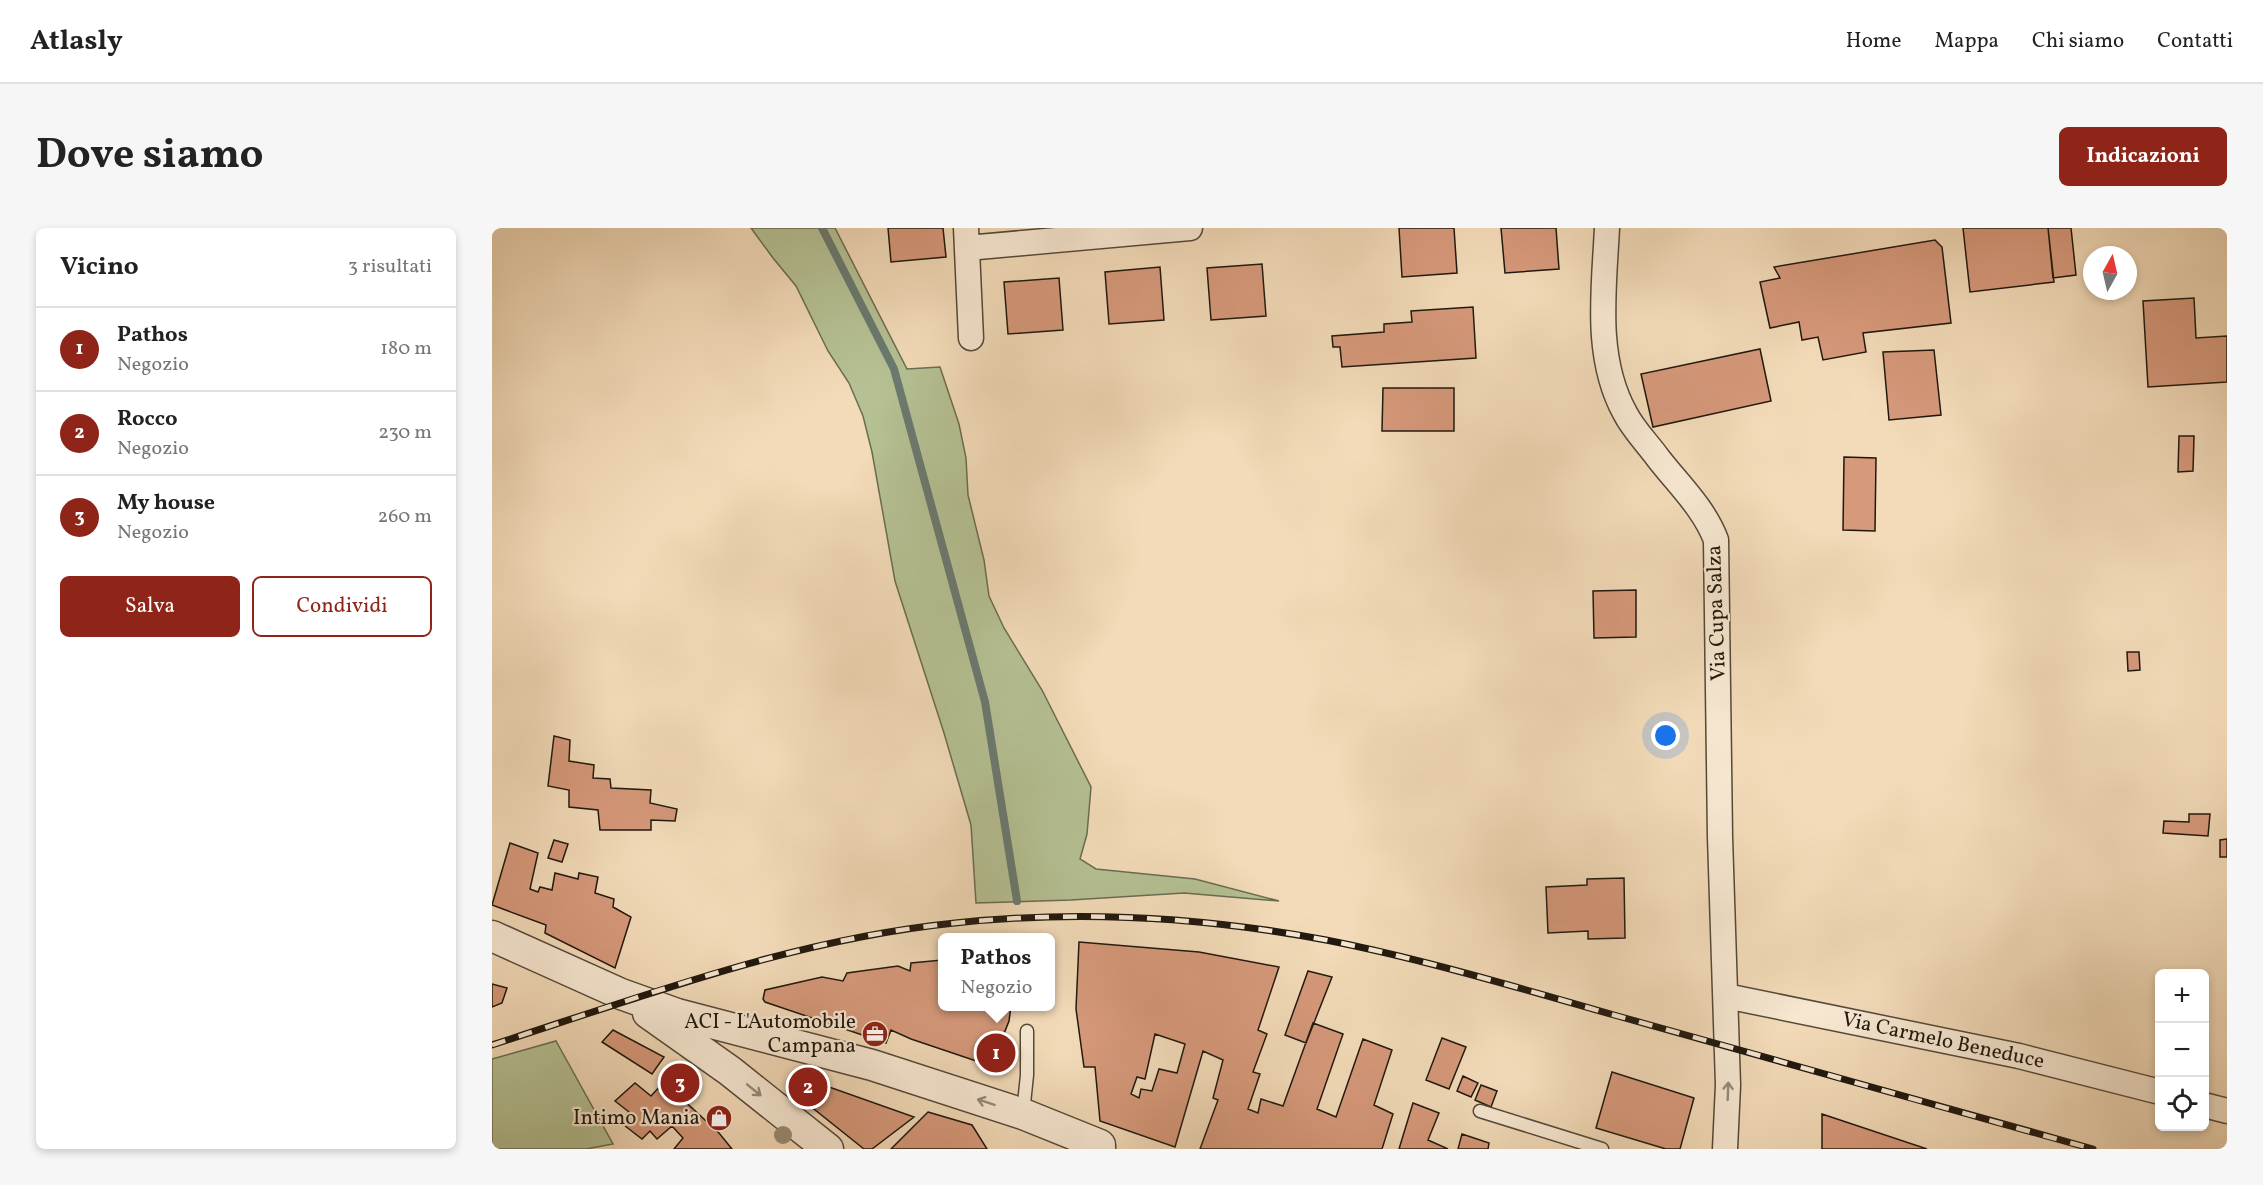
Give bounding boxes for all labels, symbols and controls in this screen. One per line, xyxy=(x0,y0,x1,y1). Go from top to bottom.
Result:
text: Atlasly xyxy=(30,22,123,61)
text: Home xyxy=(1846,27,1901,56)
text: Mappa xyxy=(1934,27,1999,56)
text: Chi siamo xyxy=(2032,27,2124,56)
text: Contatti xyxy=(2157,27,2233,56)
text: Dove siamo xyxy=(36,127,264,186)
button: Indicazioni xyxy=(2059,127,2227,186)
north arrow xyxy=(2083,246,2137,300)
text: Vicino xyxy=(60,249,139,285)
text: 3 risultati xyxy=(348,253,432,281)
text: Pathos xyxy=(117,320,188,351)
text: 1 xyxy=(75,335,84,363)
text: 180 m xyxy=(380,335,432,363)
text: Negozio xyxy=(117,351,189,379)
text: Rocco xyxy=(117,404,178,435)
text: 2 xyxy=(74,419,85,447)
text: 230 m xyxy=(378,419,432,447)
text: Negozio xyxy=(117,435,189,463)
text: My house xyxy=(117,488,215,519)
text: 3 xyxy=(74,503,85,531)
text: 260 m xyxy=(377,503,432,531)
text: Negozio xyxy=(117,519,189,547)
street label: Via Cupa Salza xyxy=(1700,545,1734,681)
button: Salva xyxy=(60,576,240,637)
button: Condividi xyxy=(252,576,432,637)
your location xyxy=(1651,721,1680,750)
popup xyxy=(938,933,1055,1011)
text: Pathos xyxy=(961,943,1031,974)
map controls xyxy=(2155,969,2209,1131)
button: + xyxy=(2155,969,2209,1023)
text: Negozio xyxy=(961,974,1032,1002)
street label: Via Carmelo Beneduce xyxy=(1839,1005,2047,1077)
place label: ACI - L'Automobile Campana xyxy=(684,1008,856,1061)
office icon: ACI - L'Automobile Campana xyxy=(860,1019,890,1049)
button: − xyxy=(2155,1023,2209,1077)
pin: 1 xyxy=(976,1030,1016,1076)
pin: 3 xyxy=(660,1060,699,1106)
pin: 2 xyxy=(788,1064,828,1110)
button: locate xyxy=(2155,1077,2209,1131)
one-way arrow xyxy=(1722,1081,1733,1101)
one-way arrow xyxy=(745,1084,761,1097)
one-way arrow xyxy=(977,1096,996,1107)
shop icon: Intimo Mania xyxy=(704,1103,734,1133)
place label: Intimo Mania xyxy=(573,1104,700,1133)

